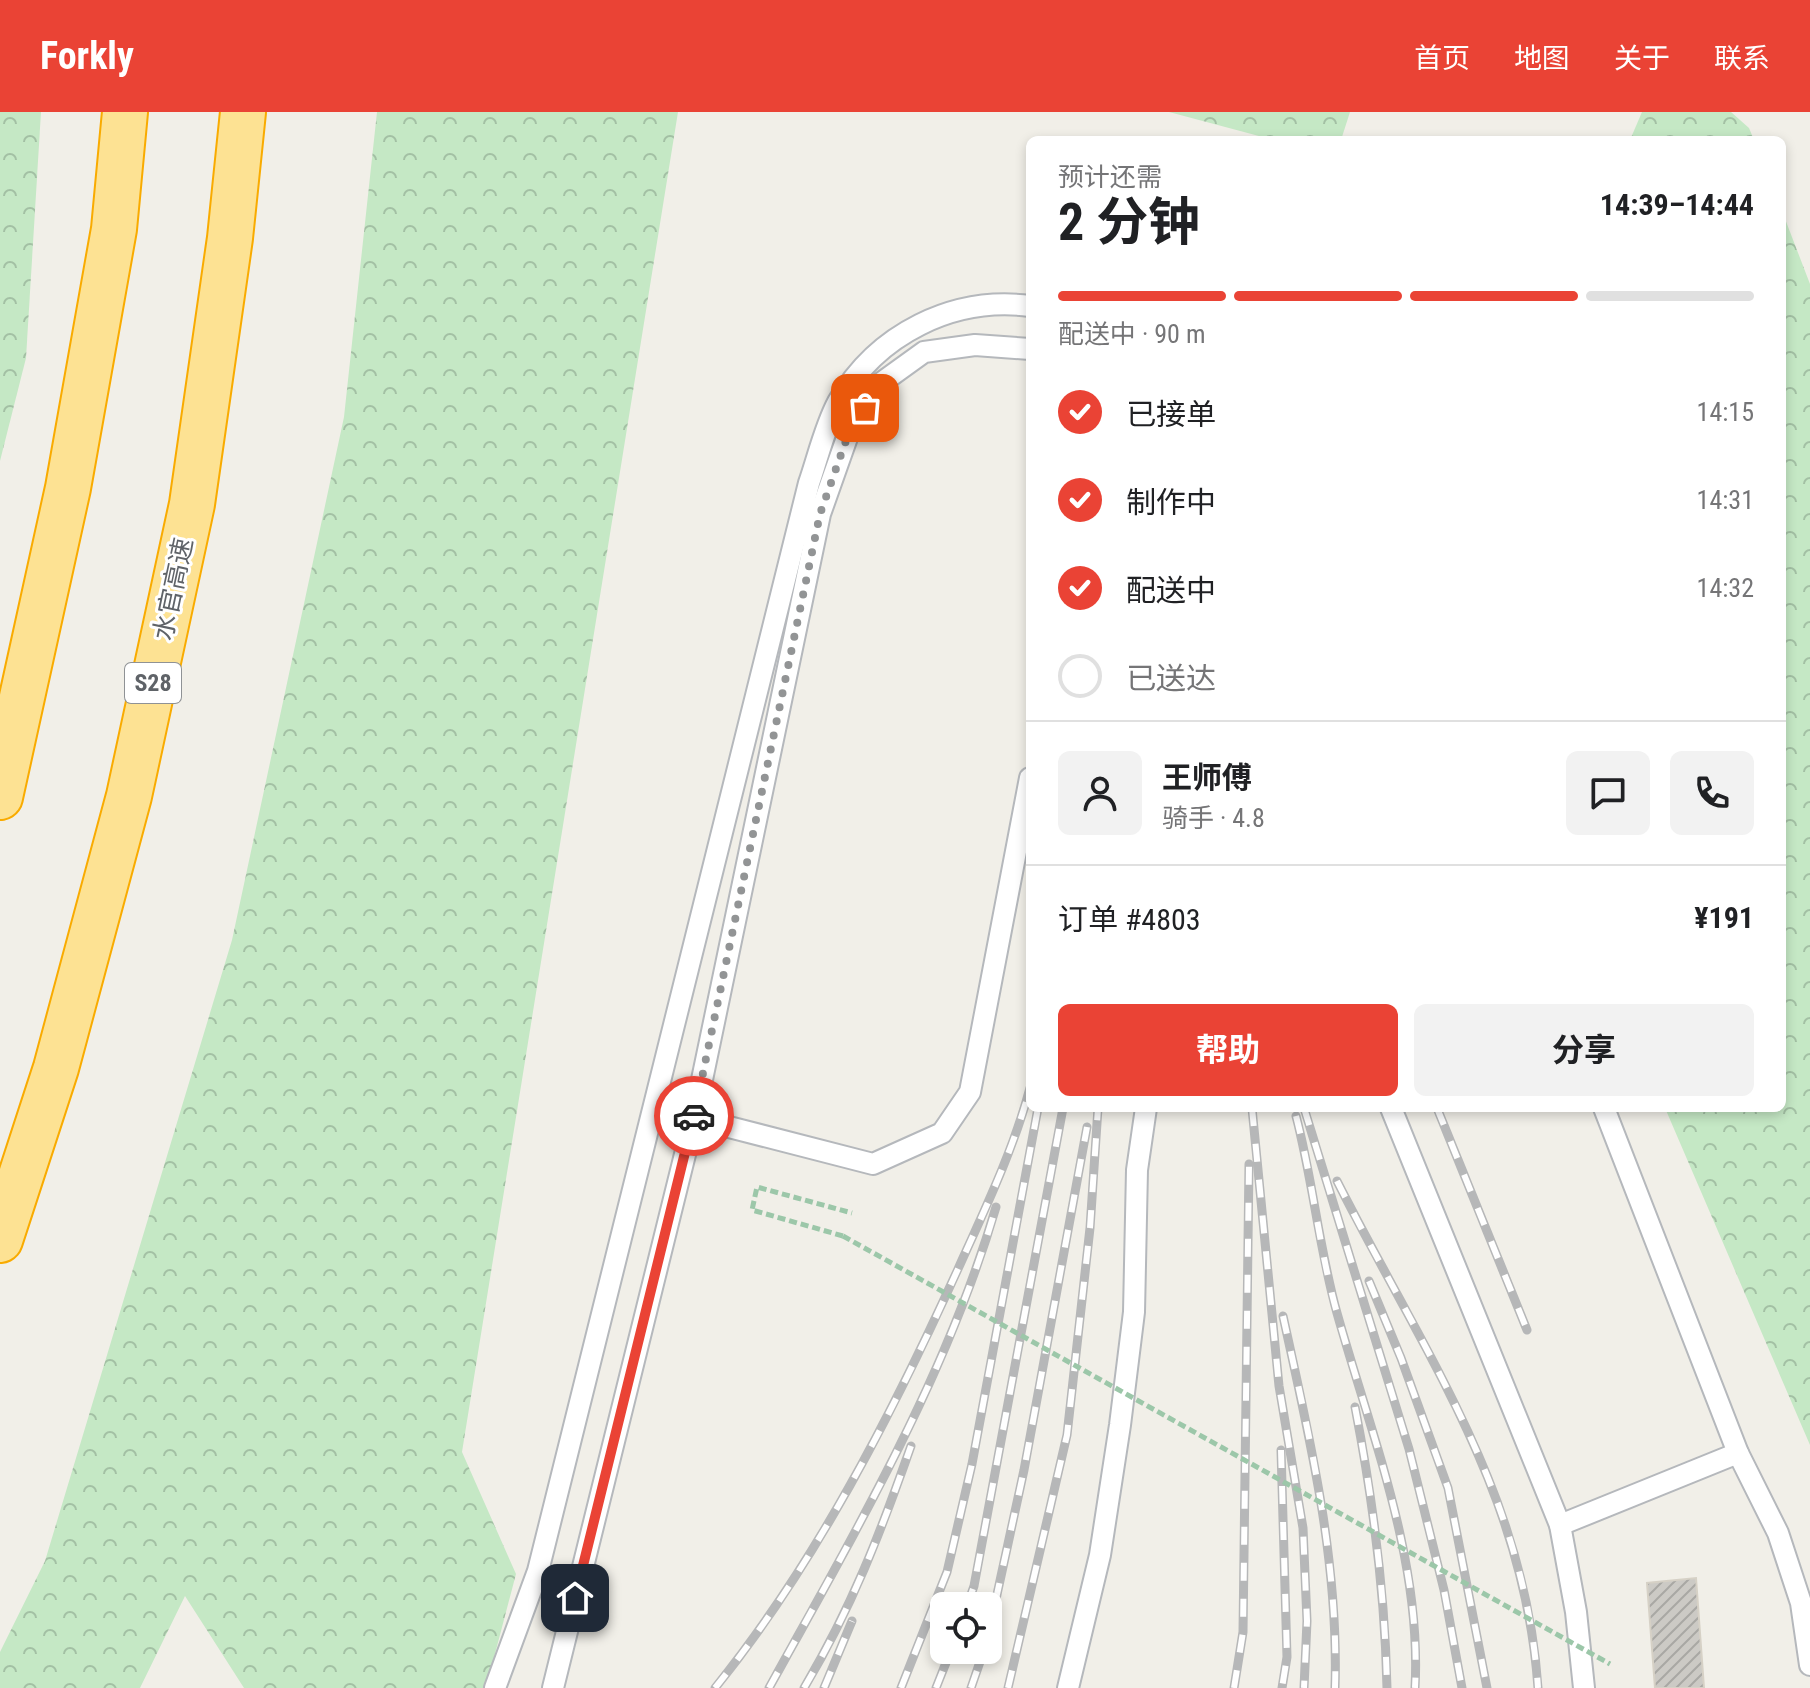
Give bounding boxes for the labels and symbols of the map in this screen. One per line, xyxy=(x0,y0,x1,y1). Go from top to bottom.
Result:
pin xyxy=(831,374,899,442)
street label: 水官高速 xyxy=(148,535,198,643)
road number: S28 xyxy=(125,663,181,703)
courier xyxy=(654,1076,734,1156)
pin xyxy=(541,1564,609,1632)

